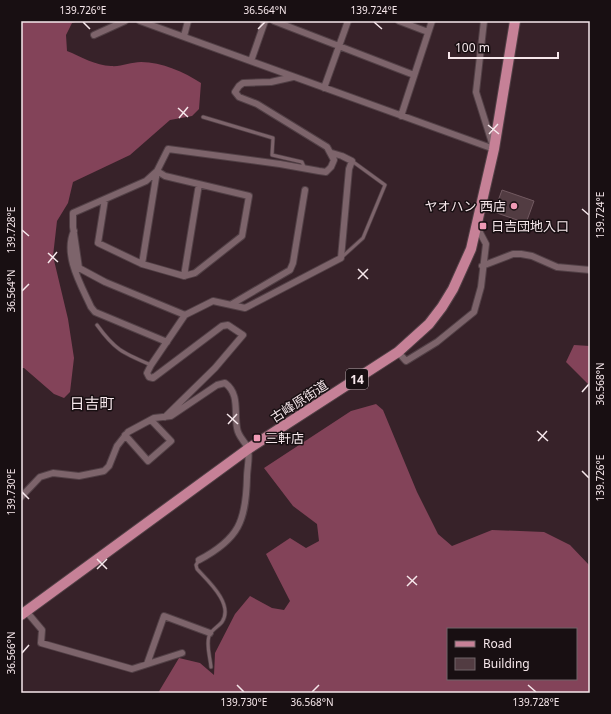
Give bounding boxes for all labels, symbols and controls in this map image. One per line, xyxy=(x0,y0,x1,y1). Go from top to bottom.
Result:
text: 139.726°E xyxy=(60,3,106,17)
text: 36.564°N xyxy=(243,3,287,17)
text: 139.724°E xyxy=(351,3,397,17)
scale bar xyxy=(449,34,558,60)
text: 100 m xyxy=(455,39,490,56)
text: 139.724°E xyxy=(593,192,607,238)
place label: ヤオハン 西店 xyxy=(425,197,506,215)
marker: ヤオハン 西店 xyxy=(509,201,519,211)
text: 139.728°E xyxy=(4,207,18,253)
place label: 日吉団地入口 xyxy=(491,217,569,235)
marker: 日吉団地入口 xyxy=(478,221,488,231)
text: 36.564°N xyxy=(4,269,18,313)
text: 36.568°N xyxy=(593,362,607,406)
road number: 14 xyxy=(346,369,368,389)
street label: 古峰原街道 xyxy=(267,376,331,426)
district label: 日吉町 xyxy=(69,393,115,413)
place label: 三軒店 xyxy=(265,429,304,447)
marker: 三軒店 xyxy=(252,433,262,443)
text: 139.726°E xyxy=(593,455,607,501)
text: 139.730°E xyxy=(4,469,18,515)
legend xyxy=(447,628,577,680)
text: 36.566°N xyxy=(4,631,18,675)
text: Road xyxy=(483,635,512,652)
text: Building xyxy=(483,655,530,672)
text: 139.730°E xyxy=(221,695,267,709)
text: 36.568°N xyxy=(290,695,334,709)
text: 139.728°E xyxy=(513,695,559,709)

